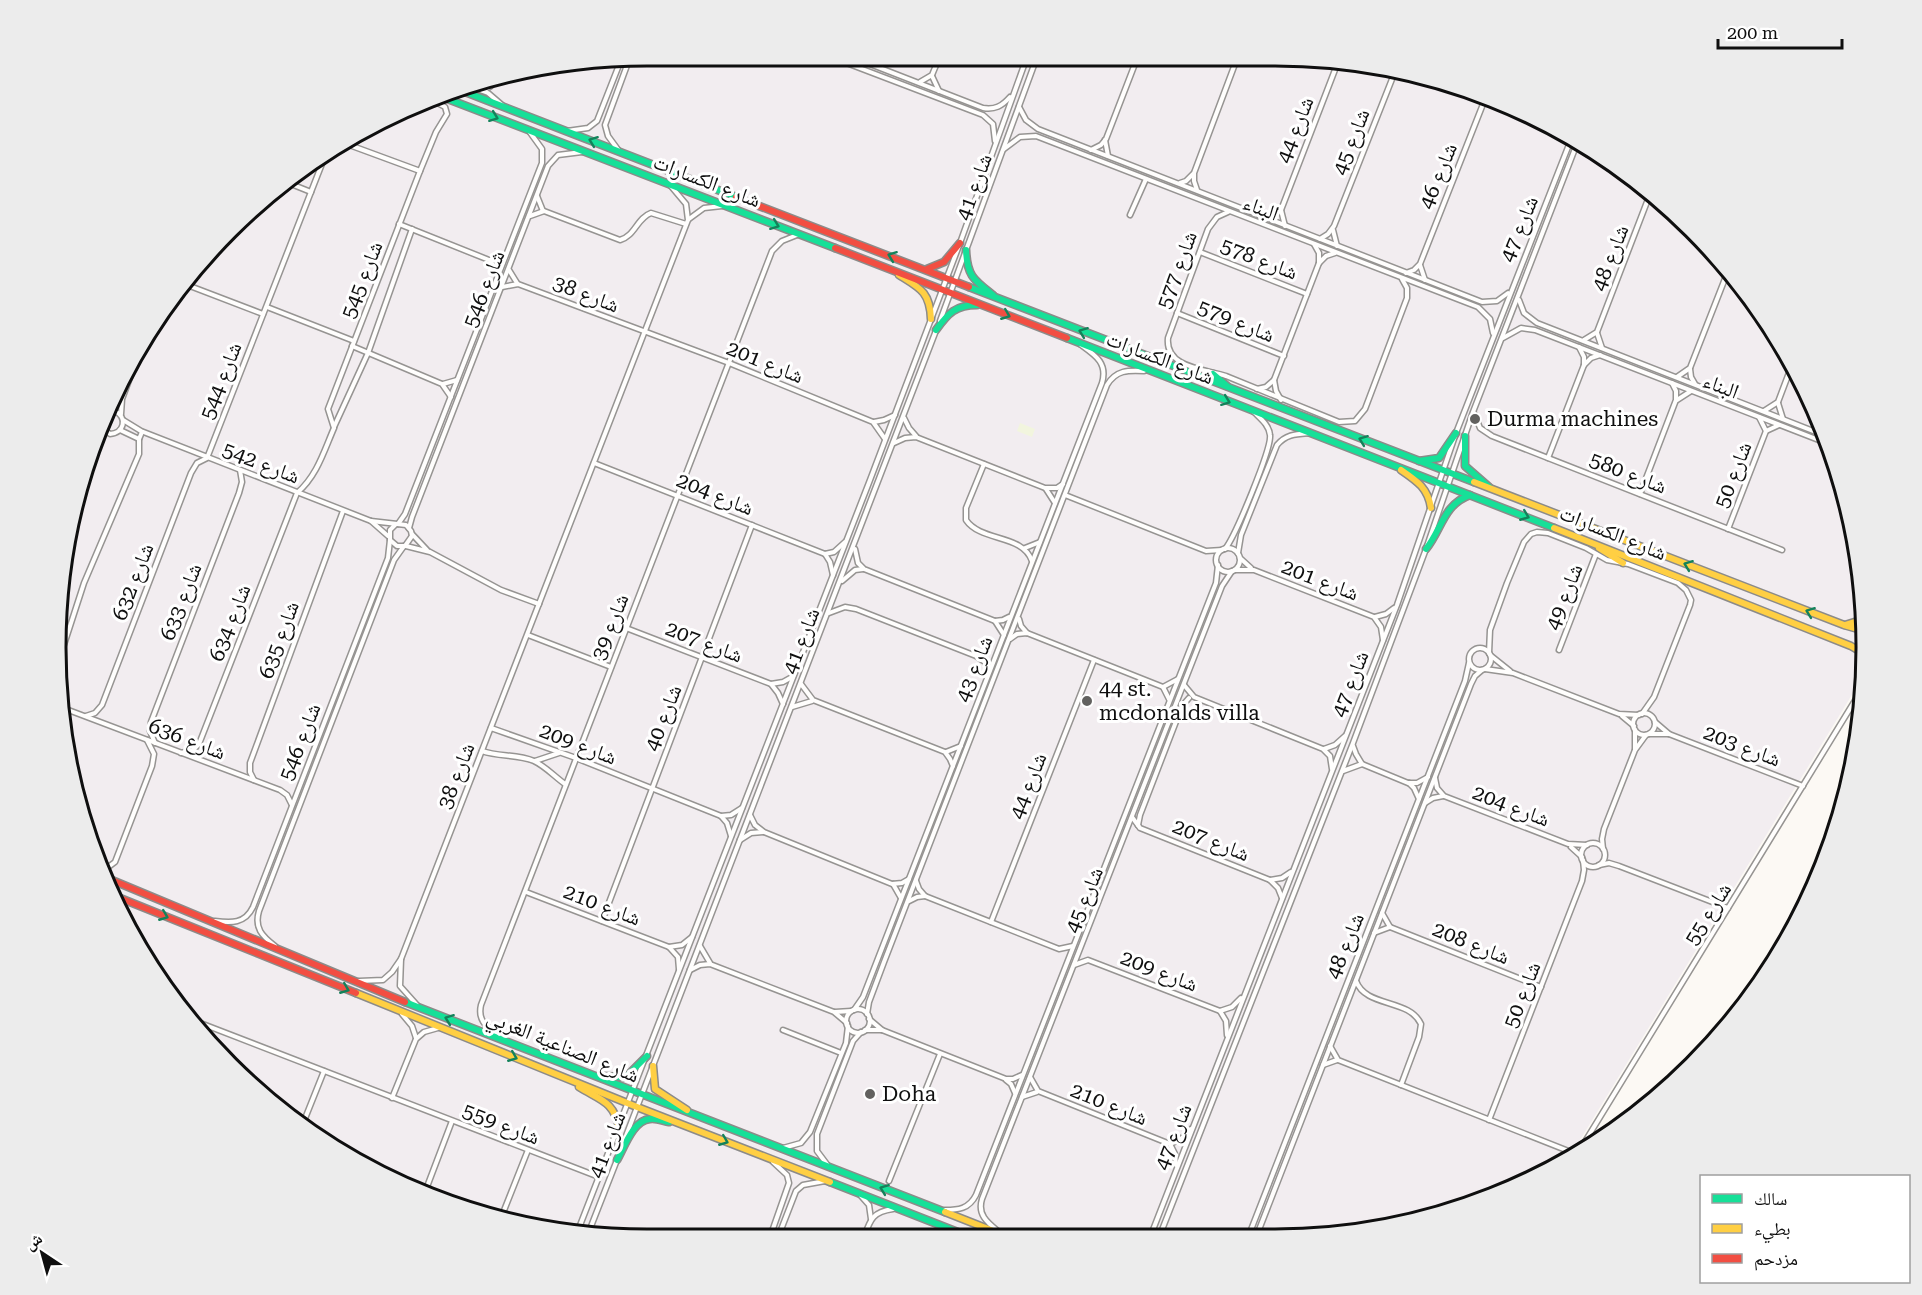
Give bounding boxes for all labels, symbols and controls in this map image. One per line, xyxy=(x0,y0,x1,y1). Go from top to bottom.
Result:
scale bar xyxy=(1718,12,1842,50)
text: 200 m xyxy=(1727,22,1778,43)
street label: شارع 44 xyxy=(1271,94,1319,167)
street label: شارع 45 xyxy=(1327,106,1375,179)
one-way arrow xyxy=(488,110,499,122)
one-way arrow xyxy=(588,136,599,148)
street label: شارع 46 xyxy=(1414,140,1463,213)
street label: شارع الكسارات xyxy=(650,150,764,213)
street label: شارع 41 xyxy=(951,151,998,224)
street label: البناء xyxy=(1240,190,1282,226)
street label: شارع 47 xyxy=(1495,193,1544,266)
one-way arrow xyxy=(769,218,780,230)
street label: شارع 48 xyxy=(1586,222,1634,295)
street label: شارع 577 xyxy=(1152,228,1203,312)
street label: شارع 578 xyxy=(1217,233,1301,286)
street label: شارع 545 xyxy=(336,238,389,322)
street label: شارع 546 xyxy=(458,247,511,331)
one-way arrow xyxy=(887,251,898,264)
street label: شارع 38 xyxy=(549,270,622,318)
street label: شارع 579 xyxy=(1194,295,1278,348)
one-way arrow xyxy=(999,308,1010,320)
one-way arrow xyxy=(1079,326,1089,339)
street label: شارع الكسارات xyxy=(1103,327,1217,390)
street label: شارع 201 xyxy=(723,336,807,389)
street label: شارع 544 xyxy=(195,339,248,423)
street label: البناء xyxy=(1700,368,1742,404)
one-way arrow xyxy=(1220,394,1231,406)
place label: Durma machines xyxy=(1487,407,1658,431)
marker: Durma machines xyxy=(1468,412,1482,426)
one-way arrow xyxy=(1358,435,1369,447)
street label: شارع 542 xyxy=(219,437,303,490)
street label: شارع 50 xyxy=(1709,439,1757,512)
street label: شارع 580 xyxy=(1586,447,1670,500)
street label: شارع 204 xyxy=(673,468,757,521)
street label: شارع الكسارات xyxy=(1556,501,1670,566)
one-way arrow xyxy=(1518,509,1529,521)
street label: شارع 632 xyxy=(107,540,160,624)
street label: شارع 201 xyxy=(1278,554,1362,607)
street label: شارع 633 xyxy=(155,560,208,644)
one-way arrow xyxy=(1683,560,1693,573)
street label: شارع 49 xyxy=(1540,561,1588,634)
street label: شارع 634 xyxy=(204,581,257,665)
street label: شارع 39 xyxy=(586,591,634,664)
street label: شارع 635 xyxy=(254,598,305,682)
street label: شارع 41 xyxy=(777,605,825,678)
one-way arrow xyxy=(1805,607,1816,620)
street label: شارع 207 xyxy=(662,616,746,669)
street label: شارع 43 xyxy=(950,633,998,706)
street label: شارع 47 xyxy=(1326,648,1374,721)
place label: 44 st. mcdonalds villa xyxy=(1099,677,1260,725)
street label: شارع 40 xyxy=(639,682,687,755)
marker: 44 st. mcdonalds villa xyxy=(1080,694,1094,708)
street label: شارع 546 xyxy=(274,700,327,784)
street label: شارع 636 xyxy=(145,713,229,766)
street label: شارع 209 xyxy=(536,718,620,771)
street label: شارع 203 xyxy=(1700,720,1784,773)
street label: شارع 38 xyxy=(432,740,480,813)
street label: شارع 44 xyxy=(1004,750,1052,823)
street label: شارع 204 xyxy=(1469,780,1553,833)
street label: شارع 207 xyxy=(1169,814,1253,867)
street label: شارع 45 xyxy=(1060,864,1109,937)
street label: شارع 55 xyxy=(1680,878,1737,950)
street label: شارع 210 xyxy=(560,879,644,932)
one-way arrow xyxy=(158,909,169,921)
street label: شارع 48 xyxy=(1321,910,1370,983)
street label: شارع 208 xyxy=(1429,917,1513,970)
street label: شارع 209 xyxy=(1117,945,1201,998)
street label: شارع 50 xyxy=(1498,959,1546,1032)
one-way arrow xyxy=(339,982,350,994)
street label: شارع الصناعية الغربي xyxy=(482,1004,643,1092)
one-way arrow xyxy=(444,1014,455,1026)
one-way arrow xyxy=(507,1050,518,1062)
street label: شارع 210 xyxy=(1067,1078,1151,1131)
place label: Doha xyxy=(882,1082,937,1106)
marker: Doha xyxy=(863,1087,877,1101)
street label: شارع 559 xyxy=(459,1098,543,1151)
street label: شارع 47 xyxy=(1149,1101,1197,1174)
street label: شارع 41 xyxy=(583,1109,631,1182)
one-way arrow xyxy=(717,1134,728,1146)
legend xyxy=(1700,1175,1910,1283)
one-way arrow xyxy=(880,1183,890,1196)
text: سالك xyxy=(1754,1188,1787,1209)
text: بطيء xyxy=(1754,1218,1791,1244)
north arrow xyxy=(12,1223,72,1283)
text: ش xyxy=(21,1229,46,1254)
text: مزدحم xyxy=(1754,1248,1798,1271)

